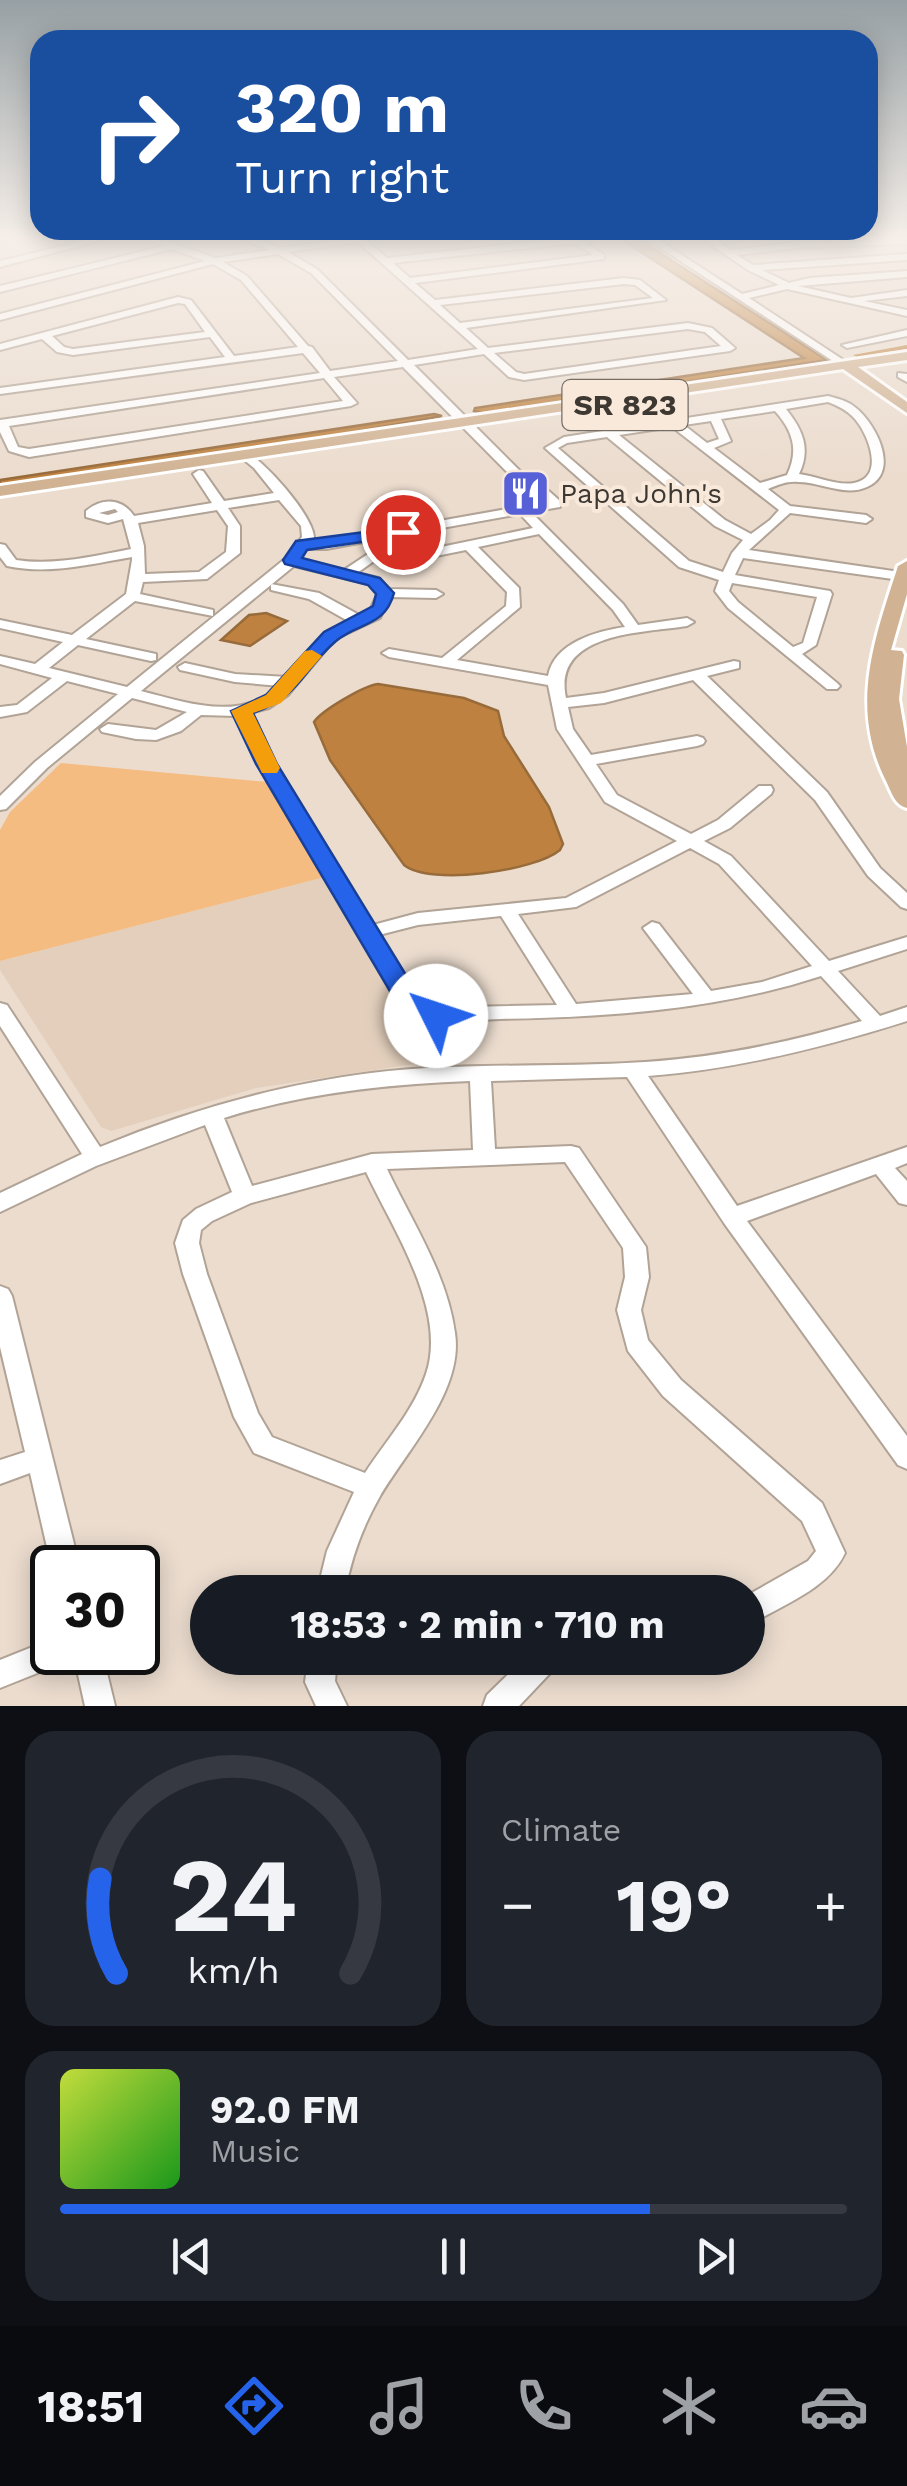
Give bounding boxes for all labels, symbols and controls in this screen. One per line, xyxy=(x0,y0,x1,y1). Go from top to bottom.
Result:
text: 320 m xyxy=(235,67,449,149)
icon: right xyxy=(70,70,200,200)
text: Turn right xyxy=(235,151,449,204)
road number: SR 823 xyxy=(562,380,688,430)
restaurant icon: Papa John's xyxy=(499,467,551,519)
place label: Papa John's xyxy=(560,477,722,510)
pin xyxy=(361,490,446,575)
icon: arrive xyxy=(376,505,431,560)
position arrow xyxy=(384,964,488,1068)
speed limit sign: 30 xyxy=(30,1545,160,1675)
text: 18:53 · 2 min · 710 m xyxy=(290,1603,665,1647)
text: Climate xyxy=(501,1811,621,1849)
text: 24 xyxy=(169,1834,297,1956)
text: 19° xyxy=(616,1861,732,1949)
text: − xyxy=(501,1873,534,1937)
text: + xyxy=(814,1873,847,1937)
text: km/h xyxy=(187,1950,279,1992)
text: 92.0 FM xyxy=(210,2088,360,2132)
text: Music xyxy=(210,2132,300,2170)
icon: previous xyxy=(164,2229,219,2284)
icon: pause xyxy=(426,2229,481,2284)
icon: next xyxy=(688,2229,743,2284)
icon: directions xyxy=(219,2371,289,2441)
icon: music xyxy=(364,2371,434,2441)
icon: phone xyxy=(509,2371,579,2441)
icon: climate xyxy=(654,2371,724,2441)
icon: car xyxy=(799,2371,869,2441)
text: 18:51 xyxy=(38,2380,144,2433)

